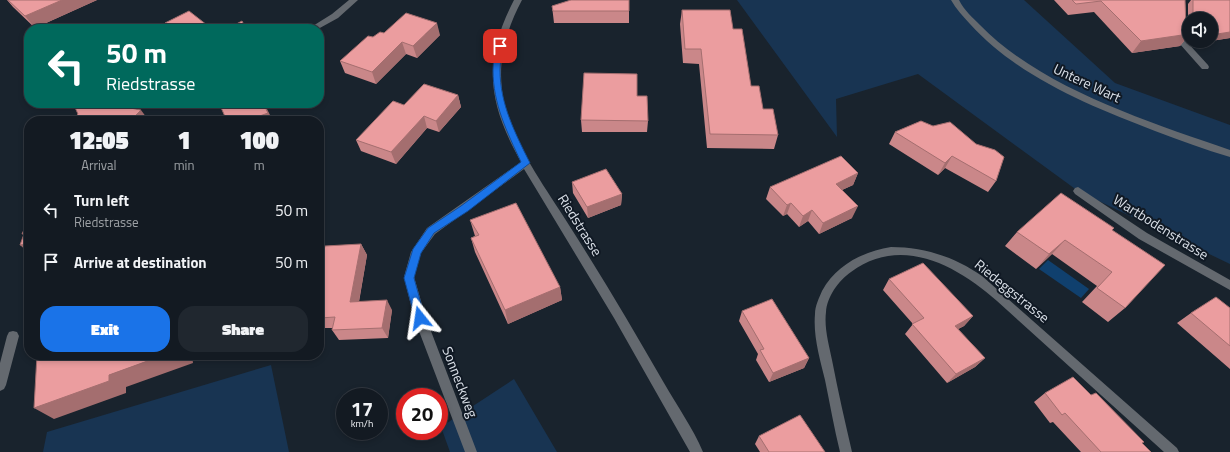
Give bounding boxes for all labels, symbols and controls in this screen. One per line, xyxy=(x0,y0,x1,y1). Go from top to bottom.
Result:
map controls xyxy=(1182,12,1218,48)
button: sound xyxy=(1182,12,1218,48)
pin xyxy=(483,29,517,63)
text: 50 m xyxy=(106,31,167,74)
icon: arrive xyxy=(489,35,511,57)
icon: left xyxy=(40,40,92,92)
street label: Untere Wart xyxy=(1050,58,1124,107)
text: Riedstrasse xyxy=(106,70,195,97)
text: 12:05 xyxy=(69,122,129,158)
text: 1 xyxy=(177,122,191,158)
text: 100 xyxy=(239,122,279,158)
text: Arrival xyxy=(81,155,116,175)
text: min xyxy=(174,155,194,175)
text: m xyxy=(254,155,265,175)
text: Turn left xyxy=(74,189,129,212)
street label: Wartbodenstrasse xyxy=(1109,189,1213,264)
street label: Riedstrasse xyxy=(553,190,608,260)
icon: left xyxy=(40,199,62,221)
text: 50 m xyxy=(275,199,308,222)
text: Riedstrasse xyxy=(74,212,139,232)
icon: arrive xyxy=(40,251,62,273)
text: Arrive at destination xyxy=(74,251,207,274)
text: 50 m xyxy=(275,251,308,274)
street label: Riedeggstrasse xyxy=(970,254,1054,327)
position arrow xyxy=(399,297,441,339)
button: Exit xyxy=(40,306,170,352)
button: Share xyxy=(178,306,308,352)
street label: Sonneckweg xyxy=(437,343,484,420)
speed limit sign: 20 xyxy=(396,388,448,440)
text: 17 xyxy=(351,393,373,424)
text: km/h xyxy=(351,416,373,431)

